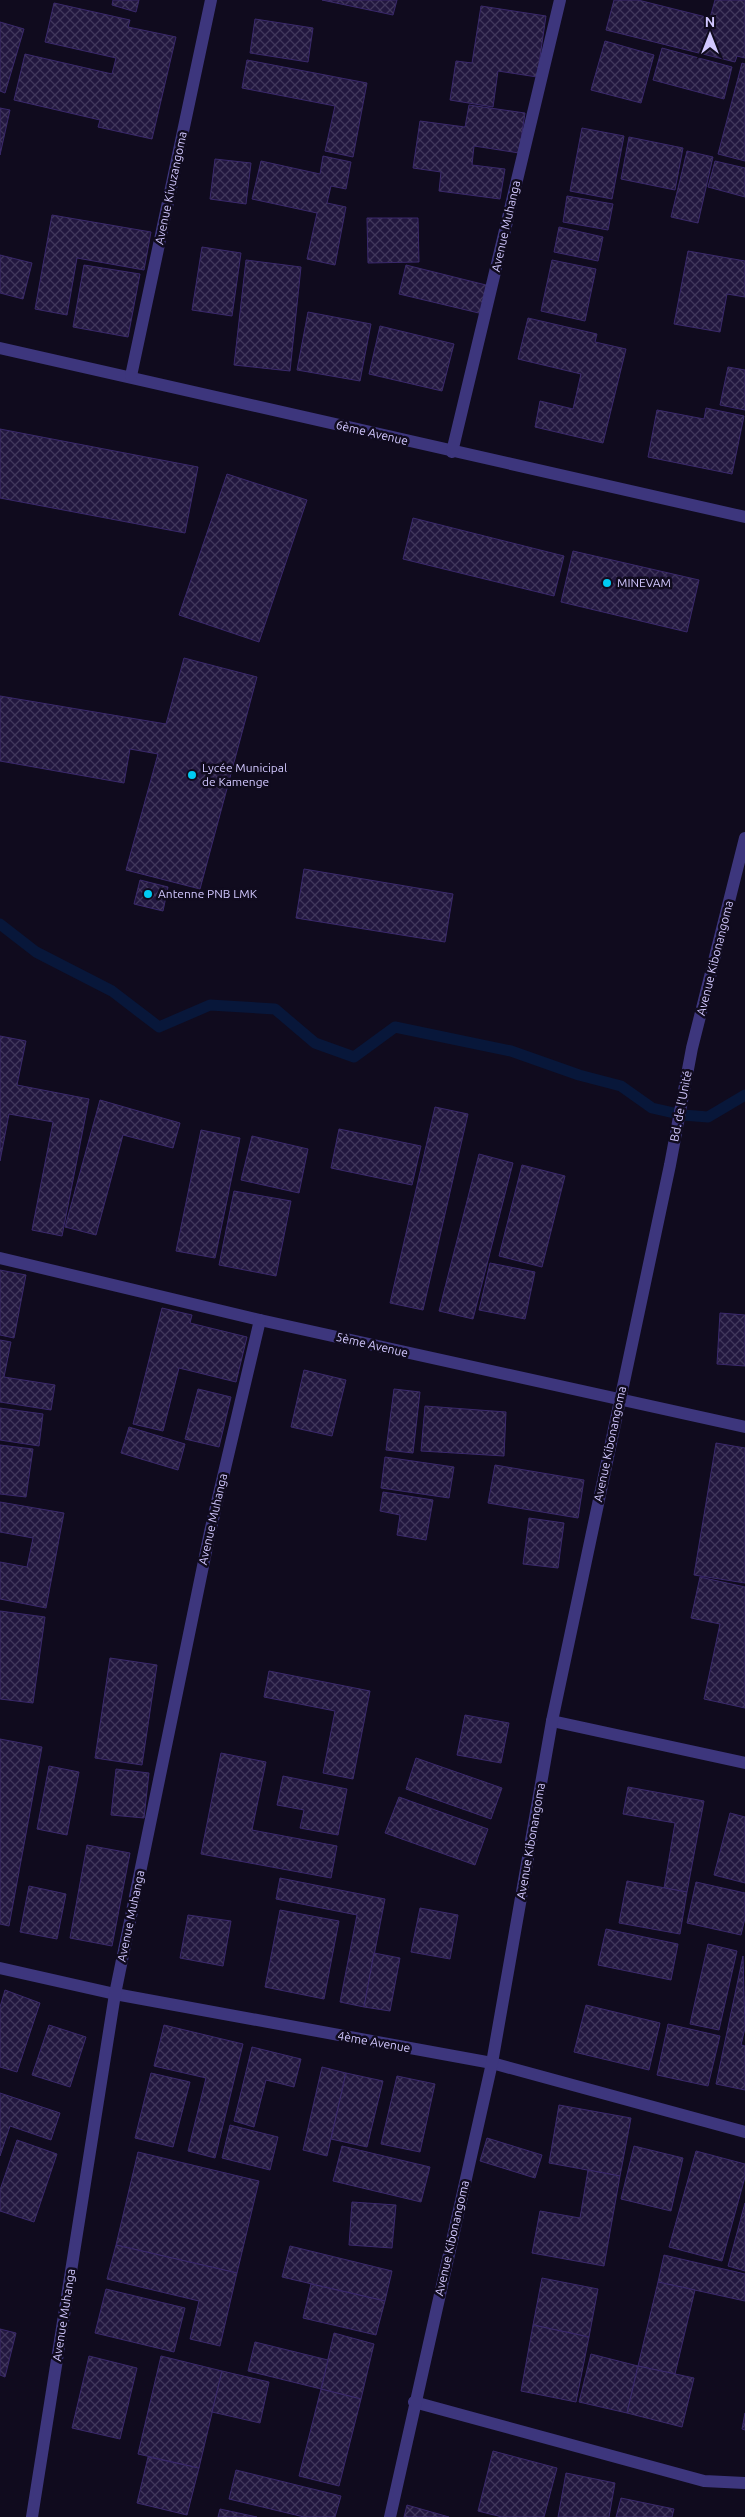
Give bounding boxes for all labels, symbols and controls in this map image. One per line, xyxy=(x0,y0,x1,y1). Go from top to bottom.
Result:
north arrow xyxy=(685,10,735,60)
text: N xyxy=(705,14,715,30)
street label: Avenue Kivuzangoma xyxy=(152,130,189,246)
street label: Avenue Muhanga xyxy=(489,179,522,273)
street label: 6ème Avenue xyxy=(335,418,409,447)
place label: MINEVAM xyxy=(617,576,671,589)
marker: MINEVAM xyxy=(601,577,613,589)
place label: Lycée Municipal de Kamenge xyxy=(202,761,287,788)
marker: Lycée Municipal de Kamenge xyxy=(186,769,198,781)
place label: Antenne PNB LMK xyxy=(158,887,258,900)
marker: Antenne PNB LMK xyxy=(142,888,154,900)
street label: Avenue Kibonangoma xyxy=(694,899,735,1017)
street label: Bd. de l'Unité xyxy=(667,1069,694,1143)
street label: 5ème Avenue xyxy=(335,1330,409,1359)
street label: Avenue Kibonangoma xyxy=(591,1385,628,1503)
street label: Avenue Muhanga xyxy=(196,1472,229,1566)
street label: Avenue Kibonangoma xyxy=(514,1782,547,1900)
street label: Avenue Muhanga xyxy=(114,1869,147,1963)
street label: 4ème Avenue xyxy=(337,2029,411,2054)
street label: Avenue Kibonangoma xyxy=(432,2179,471,2297)
street label: Avenue Muhanga xyxy=(50,2268,77,2362)

